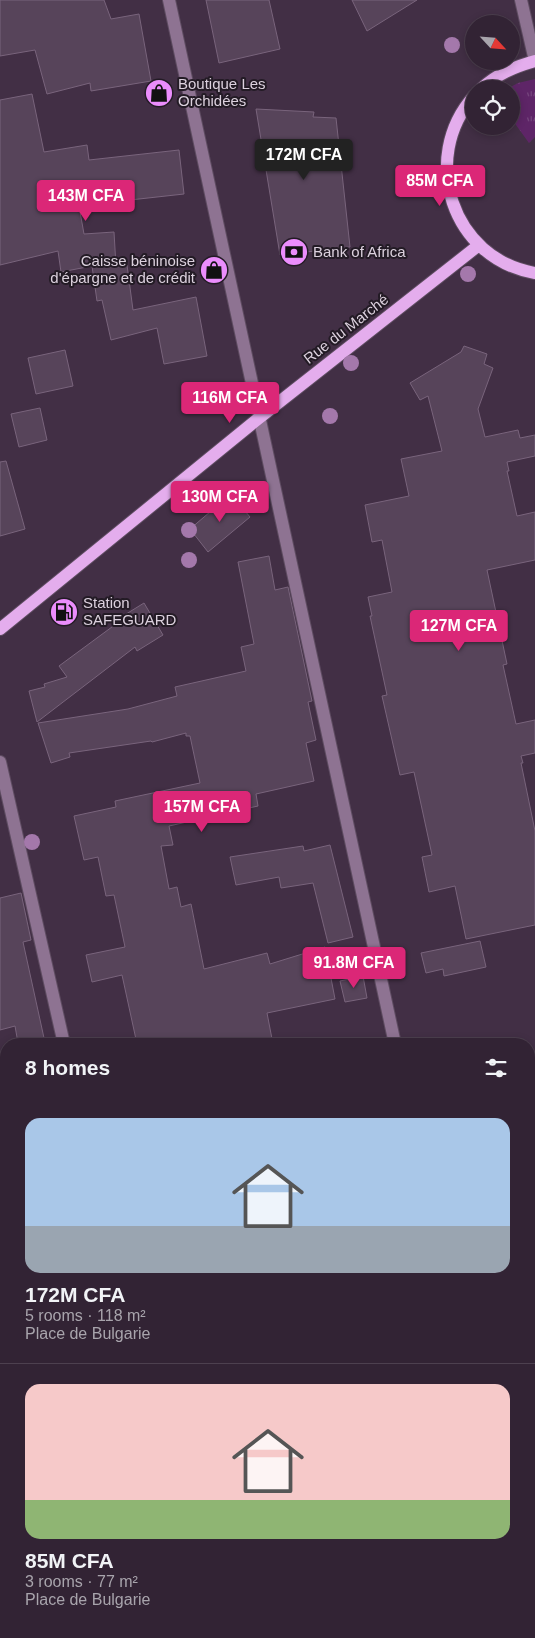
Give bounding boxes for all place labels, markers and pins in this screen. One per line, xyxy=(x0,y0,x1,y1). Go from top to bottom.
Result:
place label: Boutique Les Orchidées xyxy=(178,75,266,109)
shop icon: Boutique Les Orchidées xyxy=(144,78,174,108)
pin: 172M CFA xyxy=(252,138,356,181)
pin: 85M CFA xyxy=(394,164,486,207)
pin: 143M CFA xyxy=(34,180,138,222)
bank icon: Bank of Africa xyxy=(279,237,309,267)
place label: Bank of Africa xyxy=(313,243,406,260)
place label: Caisse béninoise d'épargne et de crédit xyxy=(50,252,196,286)
shop icon: Caisse béninoise d'épargne et de crédit xyxy=(199,255,229,285)
pin: 116M CFA xyxy=(178,382,282,424)
pin: 130M CFA xyxy=(168,480,272,523)
place label: Station SAFEGUARD xyxy=(83,594,177,628)
fuel station icon: Station SAFEGUARD xyxy=(49,597,79,627)
pin: 127M CFA xyxy=(407,610,511,652)
pin: 157M CFA xyxy=(150,790,254,833)
pin: 91.8M CFA xyxy=(297,946,411,989)

